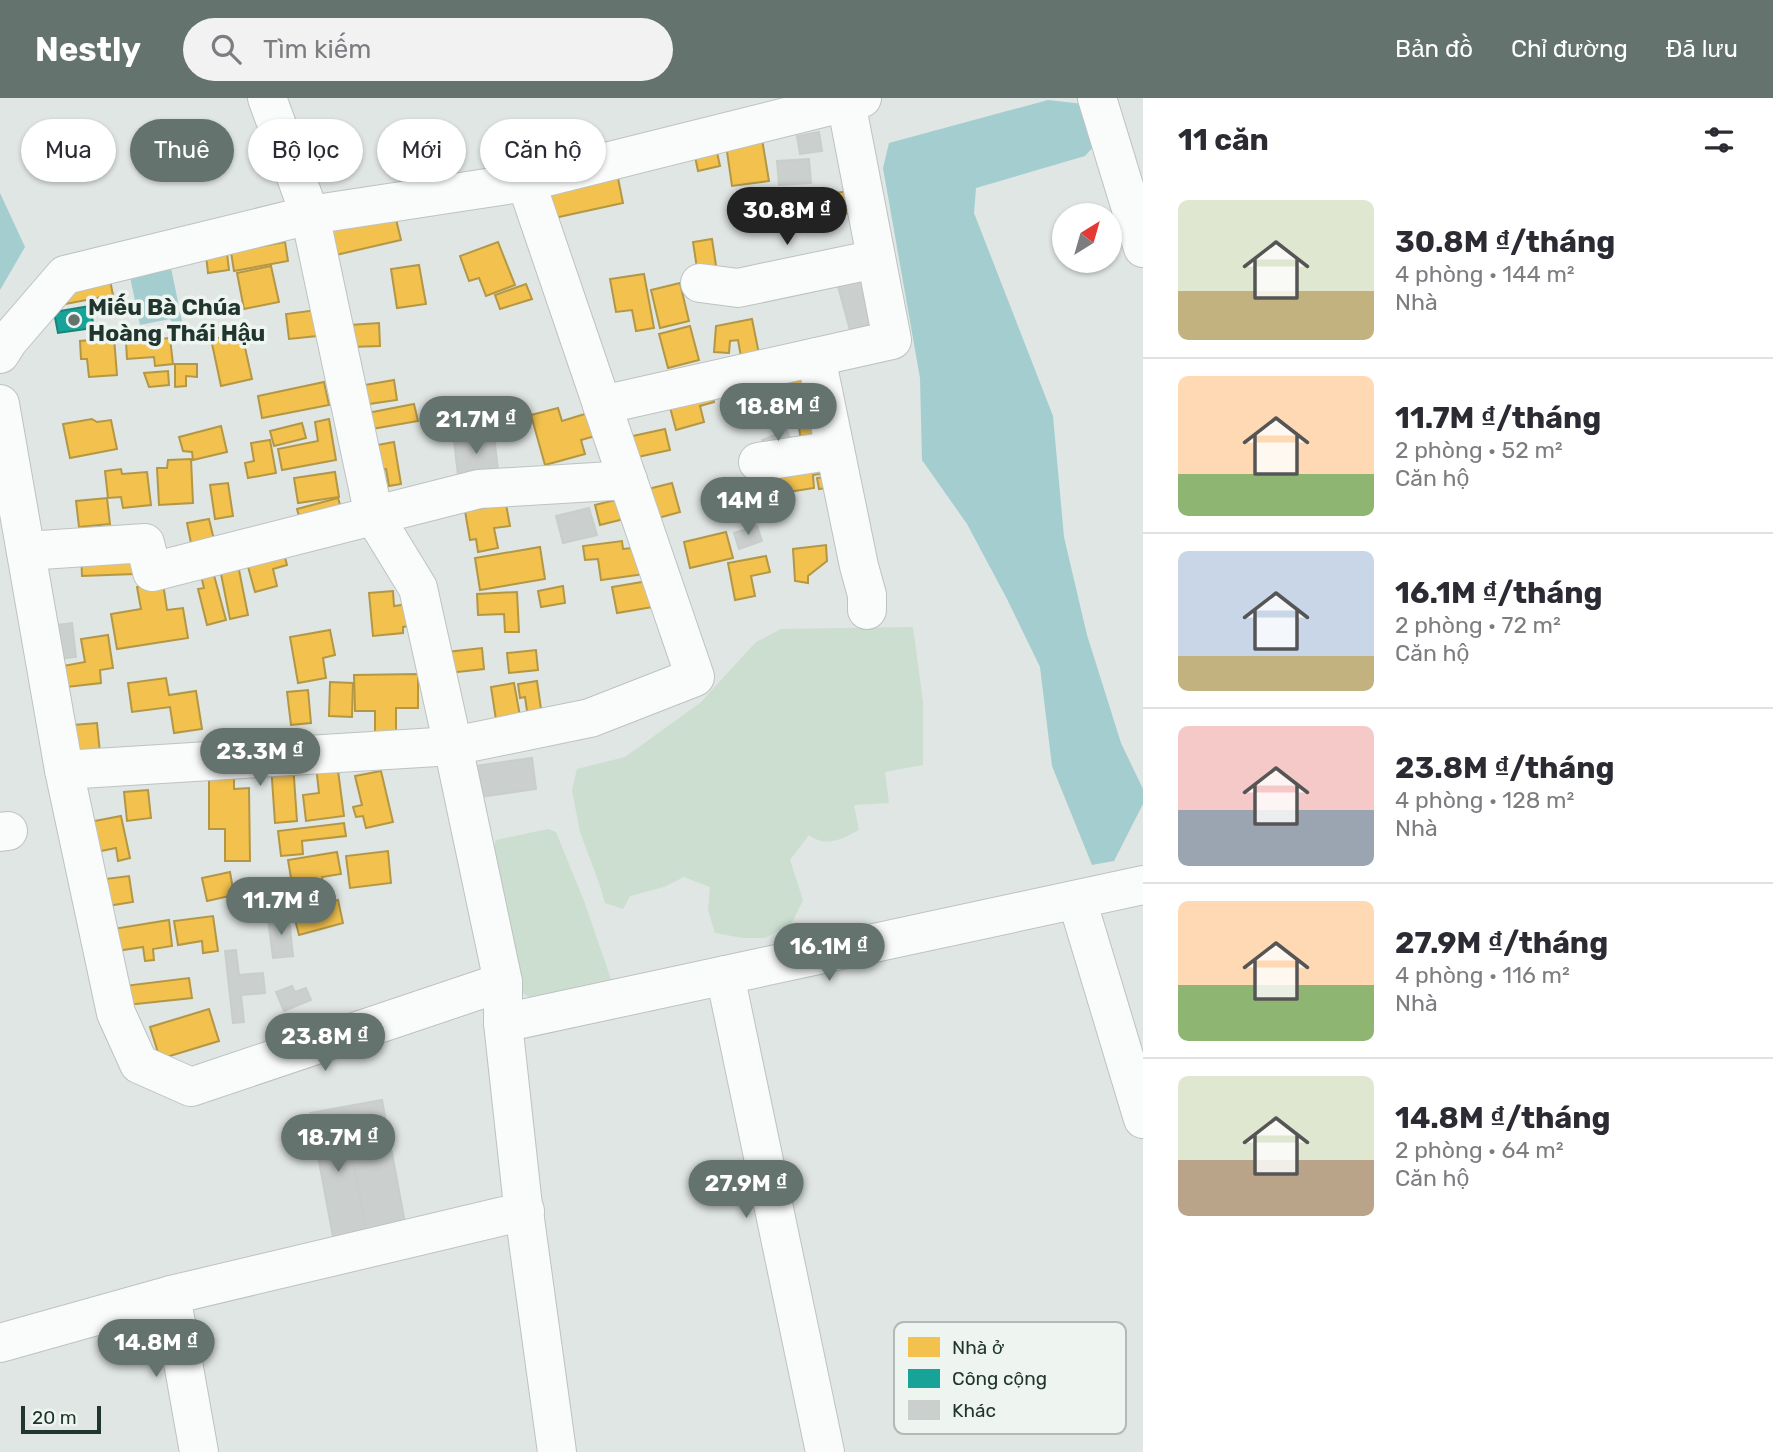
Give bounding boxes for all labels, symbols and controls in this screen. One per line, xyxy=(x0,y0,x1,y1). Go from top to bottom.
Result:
search box xyxy=(183,18,673,81)
text: Nestly xyxy=(35,30,141,69)
icon: search xyxy=(207,30,245,68)
text: Tìm kiếm xyxy=(263,34,371,65)
text: Bản đồ xyxy=(1395,35,1473,63)
text: Chỉ đường xyxy=(1511,35,1628,63)
text: Đã lưu xyxy=(1666,35,1738,63)
chip: Mua xyxy=(21,119,116,182)
chip: Thuê xyxy=(130,119,234,182)
chip: Bộ lọc xyxy=(248,119,363,182)
chip: Mới xyxy=(377,119,466,182)
chip: Căn hộ xyxy=(480,119,606,182)
icon: filters xyxy=(1700,121,1738,159)
text: 11 căn xyxy=(1178,122,1269,158)
pin: 30.8M ₫ xyxy=(722,188,852,247)
text: 30.8M ₫ xyxy=(743,196,831,224)
north arrow xyxy=(1052,203,1122,273)
map controls xyxy=(1052,203,1122,273)
text: 30.8M ₫/tháng xyxy=(1395,224,1615,260)
icon: home xyxy=(1234,228,1318,312)
text: 4 phòng · 144 m² xyxy=(1395,260,1575,288)
text: Nhà xyxy=(1395,288,1438,316)
place label: Miếu Bà Chúa Hoàng Thái Hậu xyxy=(88,293,265,347)
marker: Miếu Bà Chúa Hoàng Thái Hậu xyxy=(66,312,82,328)
pin: 18.8M ₫ xyxy=(713,384,843,443)
text: 18.8M ₫ xyxy=(736,392,820,420)
pin: 21.7M ₫ xyxy=(411,396,541,456)
text: 11.7M ₫/tháng xyxy=(1395,400,1601,436)
icon: home xyxy=(1234,404,1318,488)
text: 21.7M ₫ xyxy=(435,405,517,433)
text: 2 phòng · 52 m² xyxy=(1395,436,1563,464)
text: Căn hộ xyxy=(1395,464,1469,492)
pin: 14M ₫ xyxy=(699,478,797,537)
text: 14M ₫ xyxy=(717,486,779,514)
text: 16.1M ₫/tháng xyxy=(1395,575,1603,611)
icon: home xyxy=(1234,579,1318,663)
text: 2 phòng · 72 m² xyxy=(1395,611,1561,639)
text: Căn hộ xyxy=(1395,639,1469,667)
pin: 23.3M ₫ xyxy=(195,728,325,788)
text: 23.3M ₫ xyxy=(216,737,304,765)
text: 23.8M ₫/tháng xyxy=(1395,750,1615,786)
icon: home xyxy=(1234,754,1318,838)
text: 4 phòng · 128 m² xyxy=(1395,786,1574,814)
text: Nhà xyxy=(1395,814,1438,842)
pin: 11.7M ₫ xyxy=(216,878,346,937)
text: 11.7M ₫ xyxy=(242,886,320,914)
pin: 16.1M ₫ xyxy=(764,924,894,983)
text: 27.9M ₫/tháng xyxy=(1395,925,1608,961)
icon: home xyxy=(1234,929,1318,1013)
text: 16.1M ₫ xyxy=(790,932,868,960)
text: 4 phòng · 116 m² xyxy=(1395,961,1570,989)
text: Nhà xyxy=(1395,989,1438,1017)
pin: 23.8M ₫ xyxy=(260,1014,390,1073)
text: 23.8M ₫ xyxy=(281,1022,369,1050)
text: 14.8M ₫/tháng xyxy=(1395,1100,1611,1136)
icon: home xyxy=(1234,1104,1318,1188)
pin: 18.7M ₫ xyxy=(273,1114,403,1174)
text: 18.7M ₫ xyxy=(297,1123,379,1151)
text: 2 phòng · 64 m² xyxy=(1395,1136,1564,1164)
pin: 27.9M ₫ xyxy=(681,1160,811,1220)
text: Căn hộ xyxy=(1395,1164,1469,1192)
text: 27.9M ₫ xyxy=(705,1169,787,1197)
pin: 14.8M ₫ xyxy=(91,1320,221,1379)
legend xyxy=(894,1322,1126,1434)
text: 14.8M ₫ xyxy=(114,1328,198,1356)
text: Nhà ở xyxy=(952,1336,1004,1359)
text: Công cộng xyxy=(952,1367,1047,1390)
text: Khác xyxy=(952,1399,996,1422)
scale bar xyxy=(21,1403,102,1435)
text: 20 m xyxy=(32,1406,77,1429)

